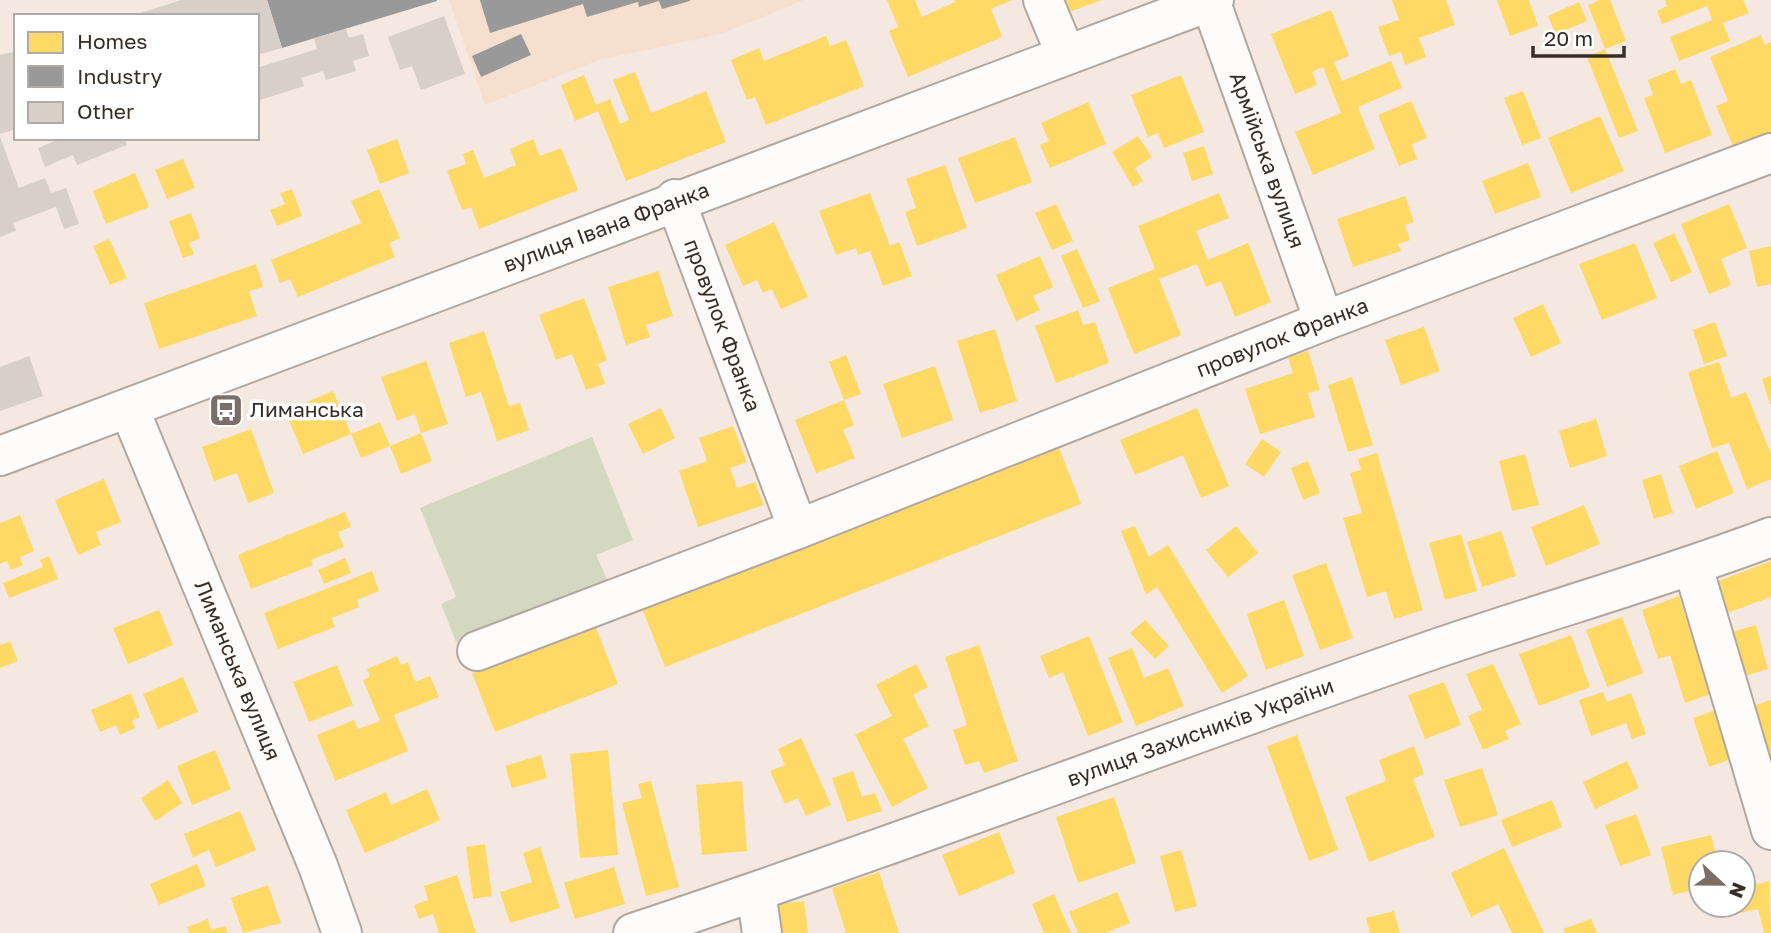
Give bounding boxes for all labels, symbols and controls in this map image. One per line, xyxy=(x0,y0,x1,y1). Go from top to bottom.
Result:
legend xyxy=(14,14,259,140)
scale bar xyxy=(1533,14,1624,58)
text: 20 m xyxy=(1544,25,1593,51)
text: Homes xyxy=(77,28,147,54)
text: Industry xyxy=(77,63,162,89)
street label: Армійська вулиця xyxy=(1225,68,1311,251)
text: Other xyxy=(77,98,134,124)
street label: вулиця Івана Франка xyxy=(499,176,713,277)
street label: провулок Франка xyxy=(679,235,767,415)
street label: провулок Франка xyxy=(1192,292,1372,382)
bus stop icon: Лиманська xyxy=(207,391,245,429)
place label: Лиманська xyxy=(250,396,364,422)
street label: Лиманська вулиця xyxy=(190,576,287,764)
street label: вулиця Захисників України xyxy=(1063,672,1337,791)
north arrow xyxy=(1687,849,1757,919)
text: N xyxy=(1725,880,1752,902)

